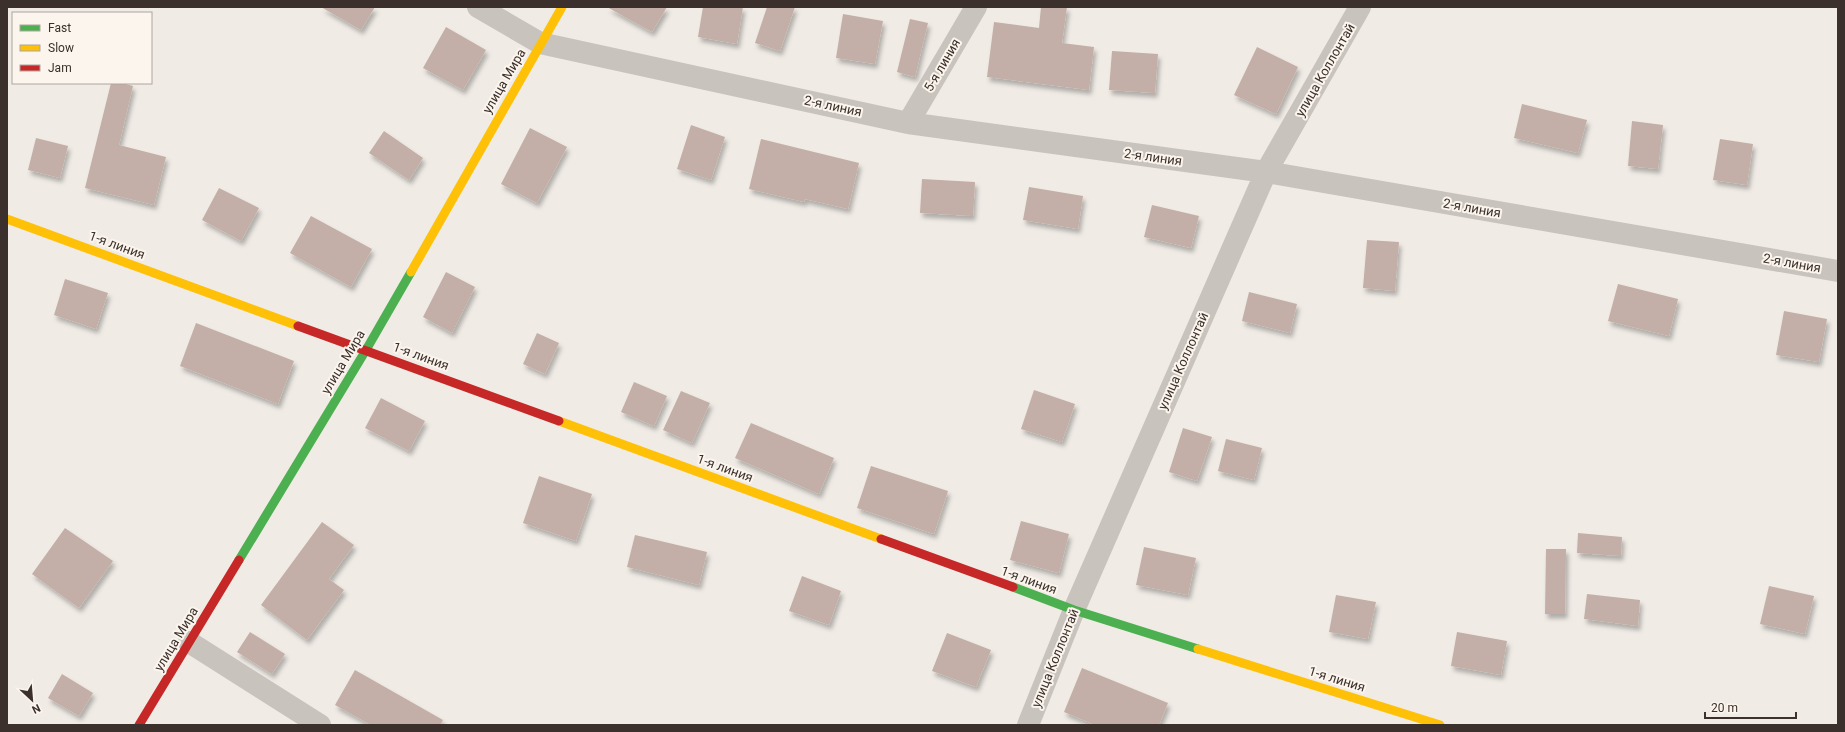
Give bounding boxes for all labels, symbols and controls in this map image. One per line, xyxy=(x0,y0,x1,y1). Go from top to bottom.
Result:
legend xyxy=(12,12,152,84)
text: Fast xyxy=(48,21,71,35)
street label: улица Коллонтай xyxy=(1292,21,1358,119)
street label: 5-я линия xyxy=(921,36,963,94)
text: Slow xyxy=(48,41,74,55)
street label: улица Мира xyxy=(479,46,529,116)
text: Jam xyxy=(48,61,72,75)
street label: 2-я линия xyxy=(803,93,863,119)
street label: 2-я линия xyxy=(1123,146,1183,168)
street label: 2-я линия xyxy=(1442,196,1502,220)
street label: 1-я линия xyxy=(87,228,147,262)
street label: 2-я линия xyxy=(1762,251,1822,275)
street label: улица Коллонтай xyxy=(1155,310,1211,412)
street label: улица Мира xyxy=(318,327,368,397)
street label: 1-я линия xyxy=(391,339,451,373)
street label: 1-я линия xyxy=(695,451,755,485)
street label: 1-я линия xyxy=(999,563,1059,597)
street label: улица Мира xyxy=(151,604,201,674)
street label: улица Коллонтай xyxy=(1028,606,1082,710)
street label: 1-я линия xyxy=(1307,663,1367,695)
north arrow xyxy=(12,680,52,720)
scale bar xyxy=(1705,694,1796,720)
text: N xyxy=(30,701,43,716)
text: 20 m xyxy=(1711,701,1738,715)

